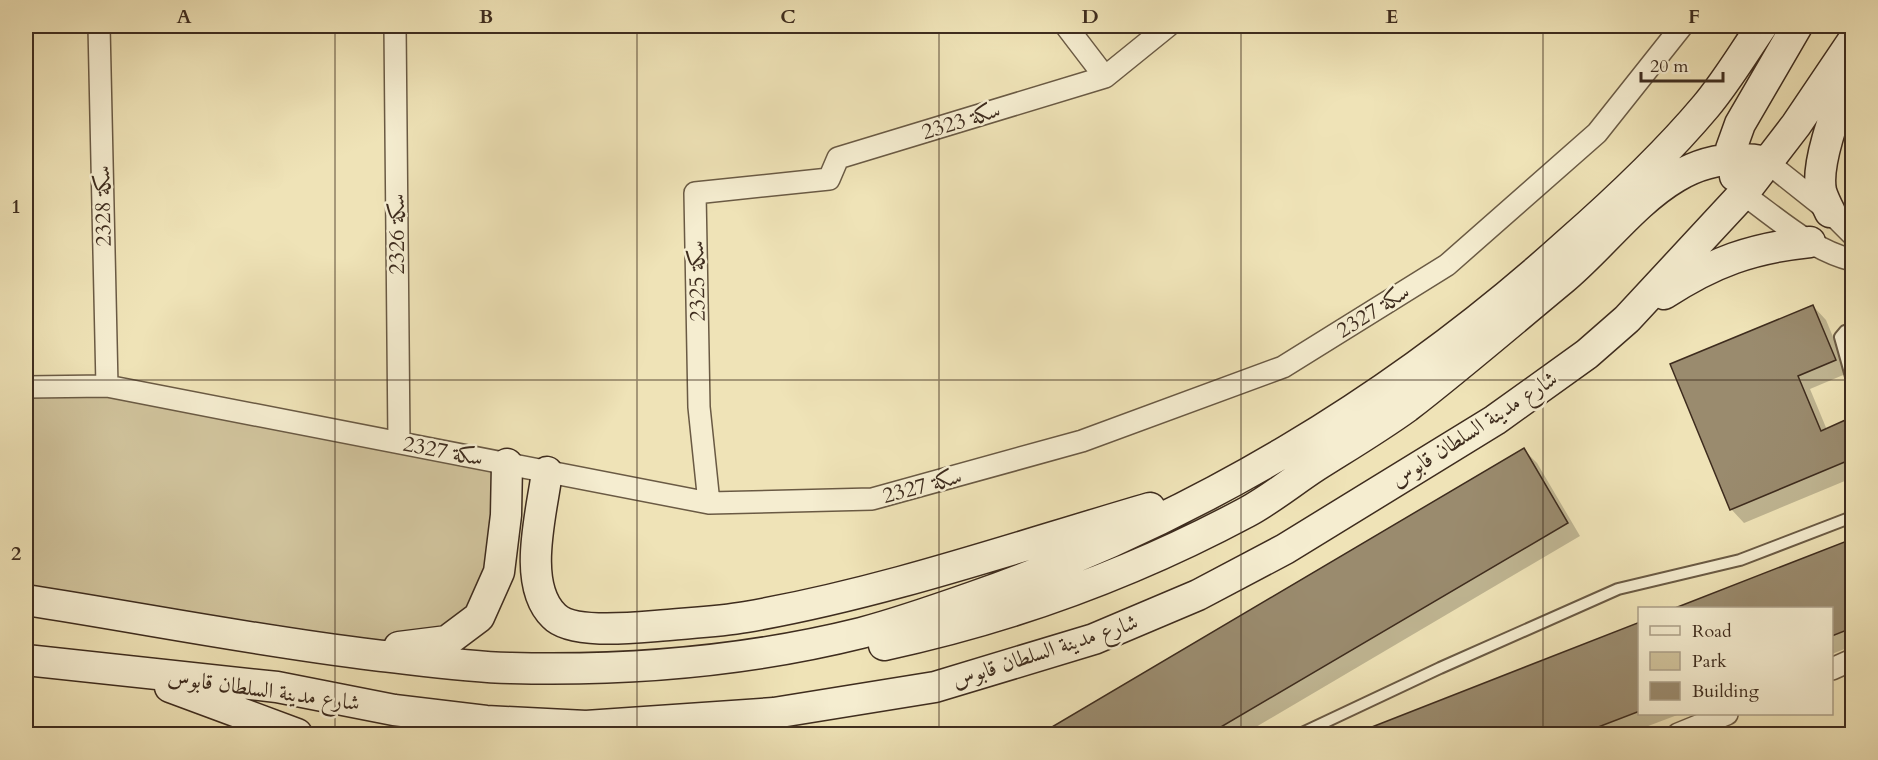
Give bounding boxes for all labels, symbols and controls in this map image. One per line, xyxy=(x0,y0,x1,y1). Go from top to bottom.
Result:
text: A xyxy=(176,3,192,30)
text: B xyxy=(479,3,493,30)
text: C xyxy=(780,3,796,30)
text: D xyxy=(1081,3,1099,30)
text: E xyxy=(1386,3,1398,30)
text: F xyxy=(1688,3,1700,30)
scale bar xyxy=(1641,45,1724,83)
text: 20 m xyxy=(1650,54,1689,79)
street label: سكة 2323 xyxy=(918,95,1004,147)
street label: سكة 2328 xyxy=(87,165,119,247)
text: 1 xyxy=(11,193,21,220)
street label: سكة 2326 xyxy=(382,193,412,275)
street label: سكة 2325 xyxy=(681,240,713,322)
street label: سكة 2327 xyxy=(1331,277,1415,345)
street label: شارع مدينة السلطان قابوس xyxy=(1385,364,1565,497)
street label: سكة 2327 xyxy=(400,429,486,473)
street label: سكة 2327 xyxy=(879,461,965,511)
text: 2 xyxy=(11,540,21,567)
street label: شارع مدينة السلطان قابوس xyxy=(948,607,1143,698)
legend xyxy=(1638,607,1833,715)
text: Road xyxy=(1692,619,1732,644)
text: Park xyxy=(1692,649,1727,674)
street label: شارع مدينة السلطان قابوس xyxy=(166,662,362,721)
text: Building xyxy=(1692,679,1760,704)

